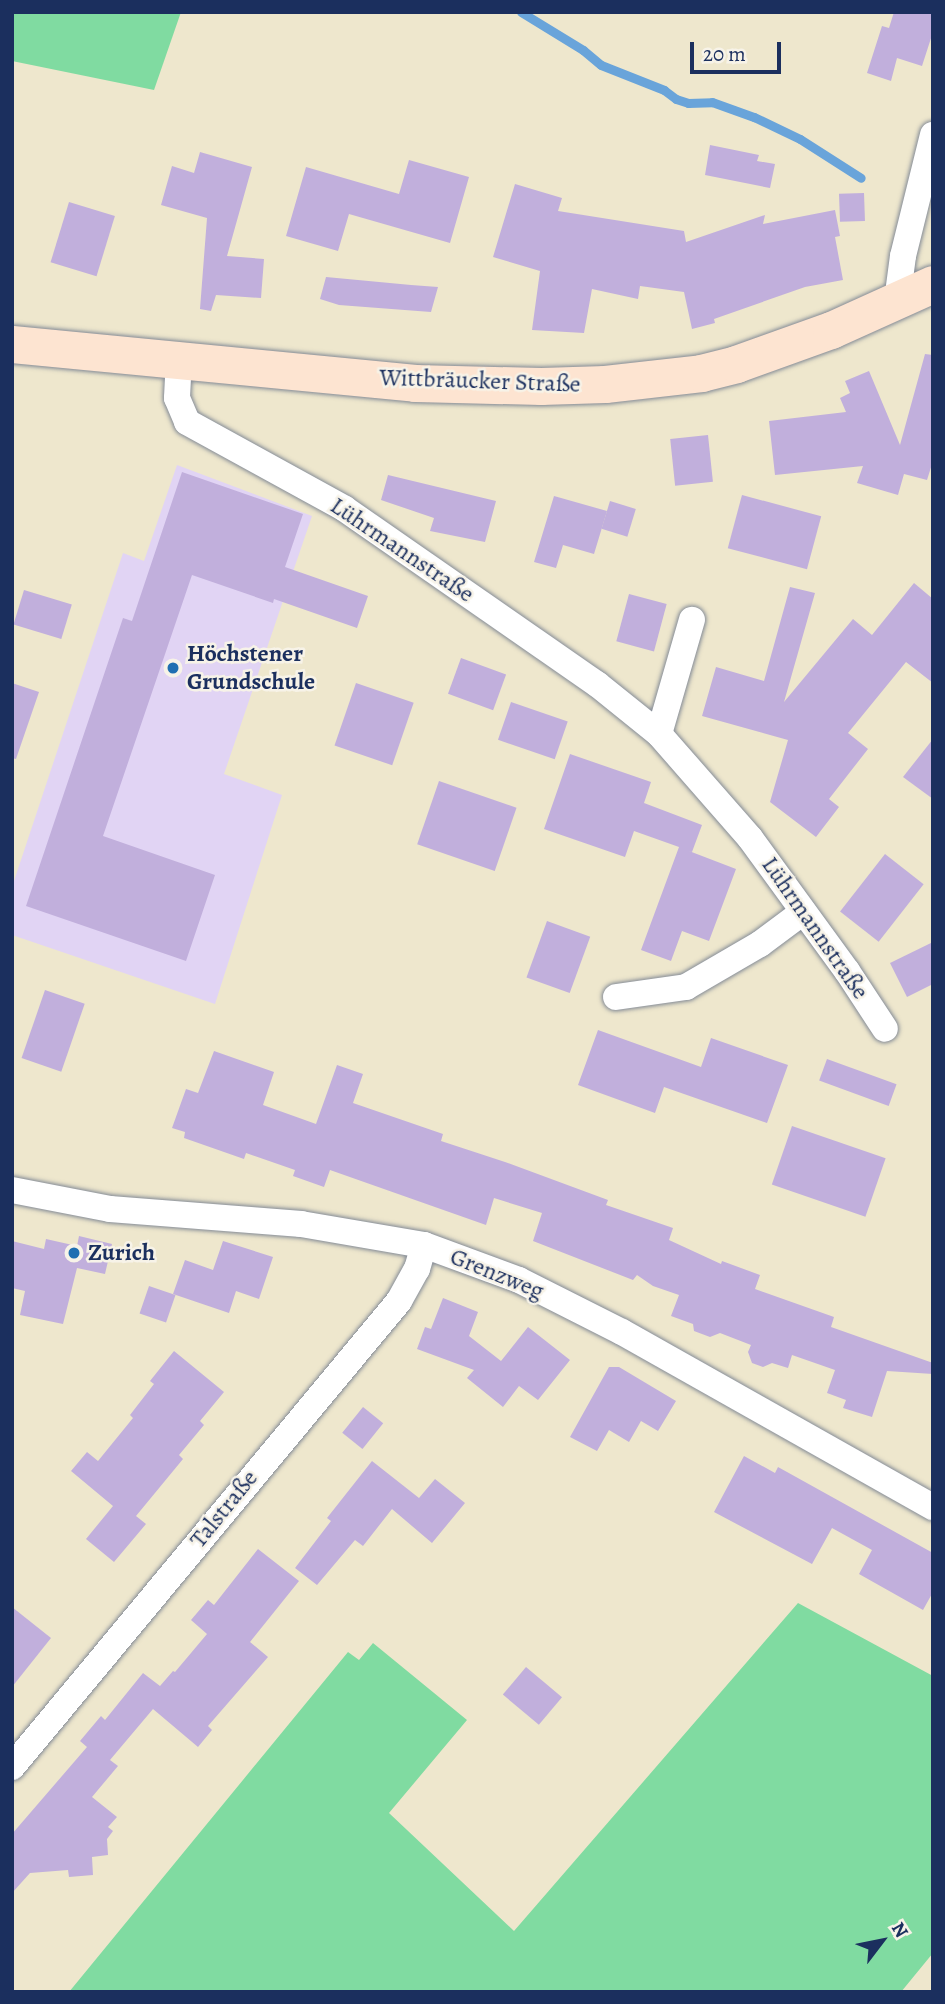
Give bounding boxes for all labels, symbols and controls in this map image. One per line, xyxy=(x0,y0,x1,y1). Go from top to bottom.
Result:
scale bar xyxy=(693,28,784,72)
text: 20 m xyxy=(703,40,746,68)
street label: Wittbräucker Straße xyxy=(379,363,581,399)
street label: Lührmannstraße xyxy=(325,491,479,609)
place label: Höchstener Grundschule xyxy=(187,640,315,696)
marker: Höchstener Grundschule xyxy=(165,660,181,676)
street label: Lührmannstraße xyxy=(755,851,875,1005)
place label: Zurich xyxy=(88,1239,155,1267)
street label: Grenzweg xyxy=(446,1242,548,1306)
marker: Zurich xyxy=(66,1245,82,1261)
street label: Talstraße xyxy=(184,1464,264,1554)
north arrow xyxy=(847,1906,917,1976)
text: N xyxy=(885,1917,915,1943)

